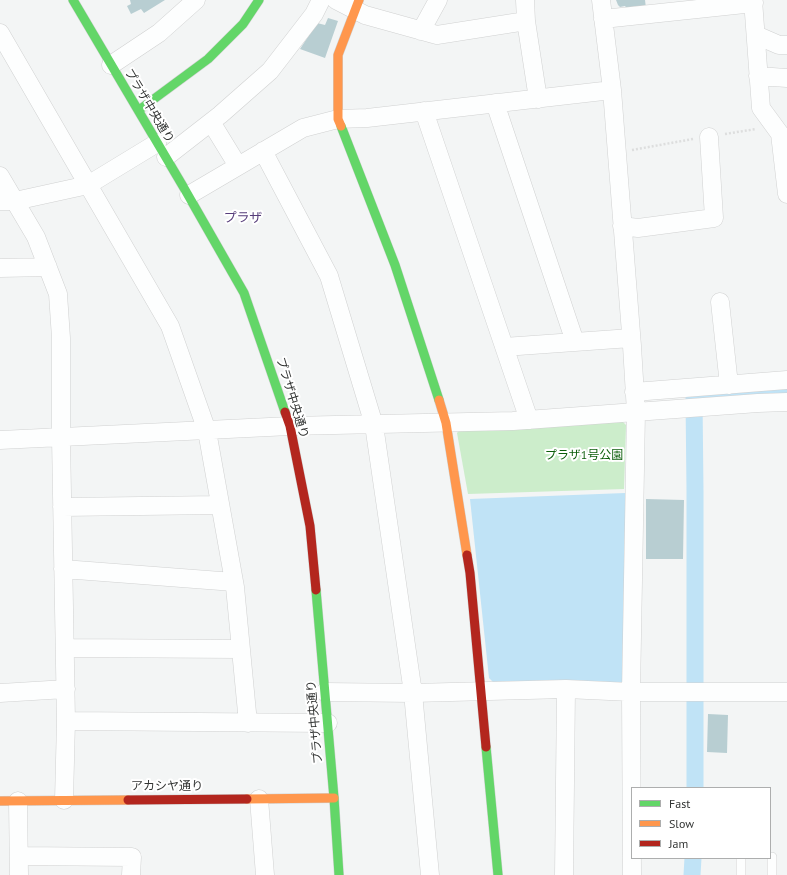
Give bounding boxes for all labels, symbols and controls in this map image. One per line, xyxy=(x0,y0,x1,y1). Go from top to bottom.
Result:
street label: プラザ中央通り xyxy=(121,66,177,146)
district label: プラザ xyxy=(224,210,262,226)
street label: プラザ中央通り xyxy=(273,356,311,440)
park label: プラザ1号公園 xyxy=(545,449,623,463)
street label: プラザ中央通り xyxy=(304,680,326,764)
street label: アカシヤ通り xyxy=(131,780,203,794)
legend xyxy=(631,787,771,859)
text: Fast xyxy=(669,796,690,811)
text: Slow xyxy=(669,816,694,831)
text: Jam xyxy=(669,836,688,851)

